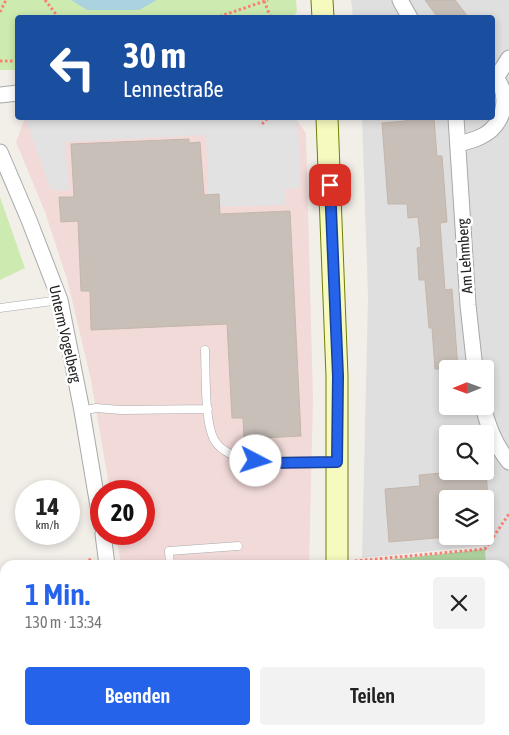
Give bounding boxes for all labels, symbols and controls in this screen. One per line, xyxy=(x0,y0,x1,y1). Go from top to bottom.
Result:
icon: left xyxy=(40,35,105,100)
text: 30 m xyxy=(123,35,186,75)
text: Lennestraße xyxy=(123,76,224,102)
pin xyxy=(309,164,351,206)
icon: arrive xyxy=(316,171,344,199)
street label: Am Lehmberg xyxy=(453,217,476,294)
street label: Unterm Vogelberg xyxy=(46,283,85,385)
north arrow xyxy=(439,360,494,415)
map controls xyxy=(439,360,494,545)
button: search xyxy=(439,425,494,480)
position arrow xyxy=(229,434,281,486)
speed limit sign: 20 xyxy=(90,480,155,545)
button: layers xyxy=(439,490,494,545)
text: 14 xyxy=(36,492,59,520)
text: km/h xyxy=(36,518,59,532)
text: 1 Min. xyxy=(25,577,90,611)
button: close xyxy=(433,577,485,629)
text: 130 m · 13:34 xyxy=(25,613,102,631)
button: Beenden xyxy=(25,667,250,725)
button: Teilen xyxy=(260,667,485,725)

